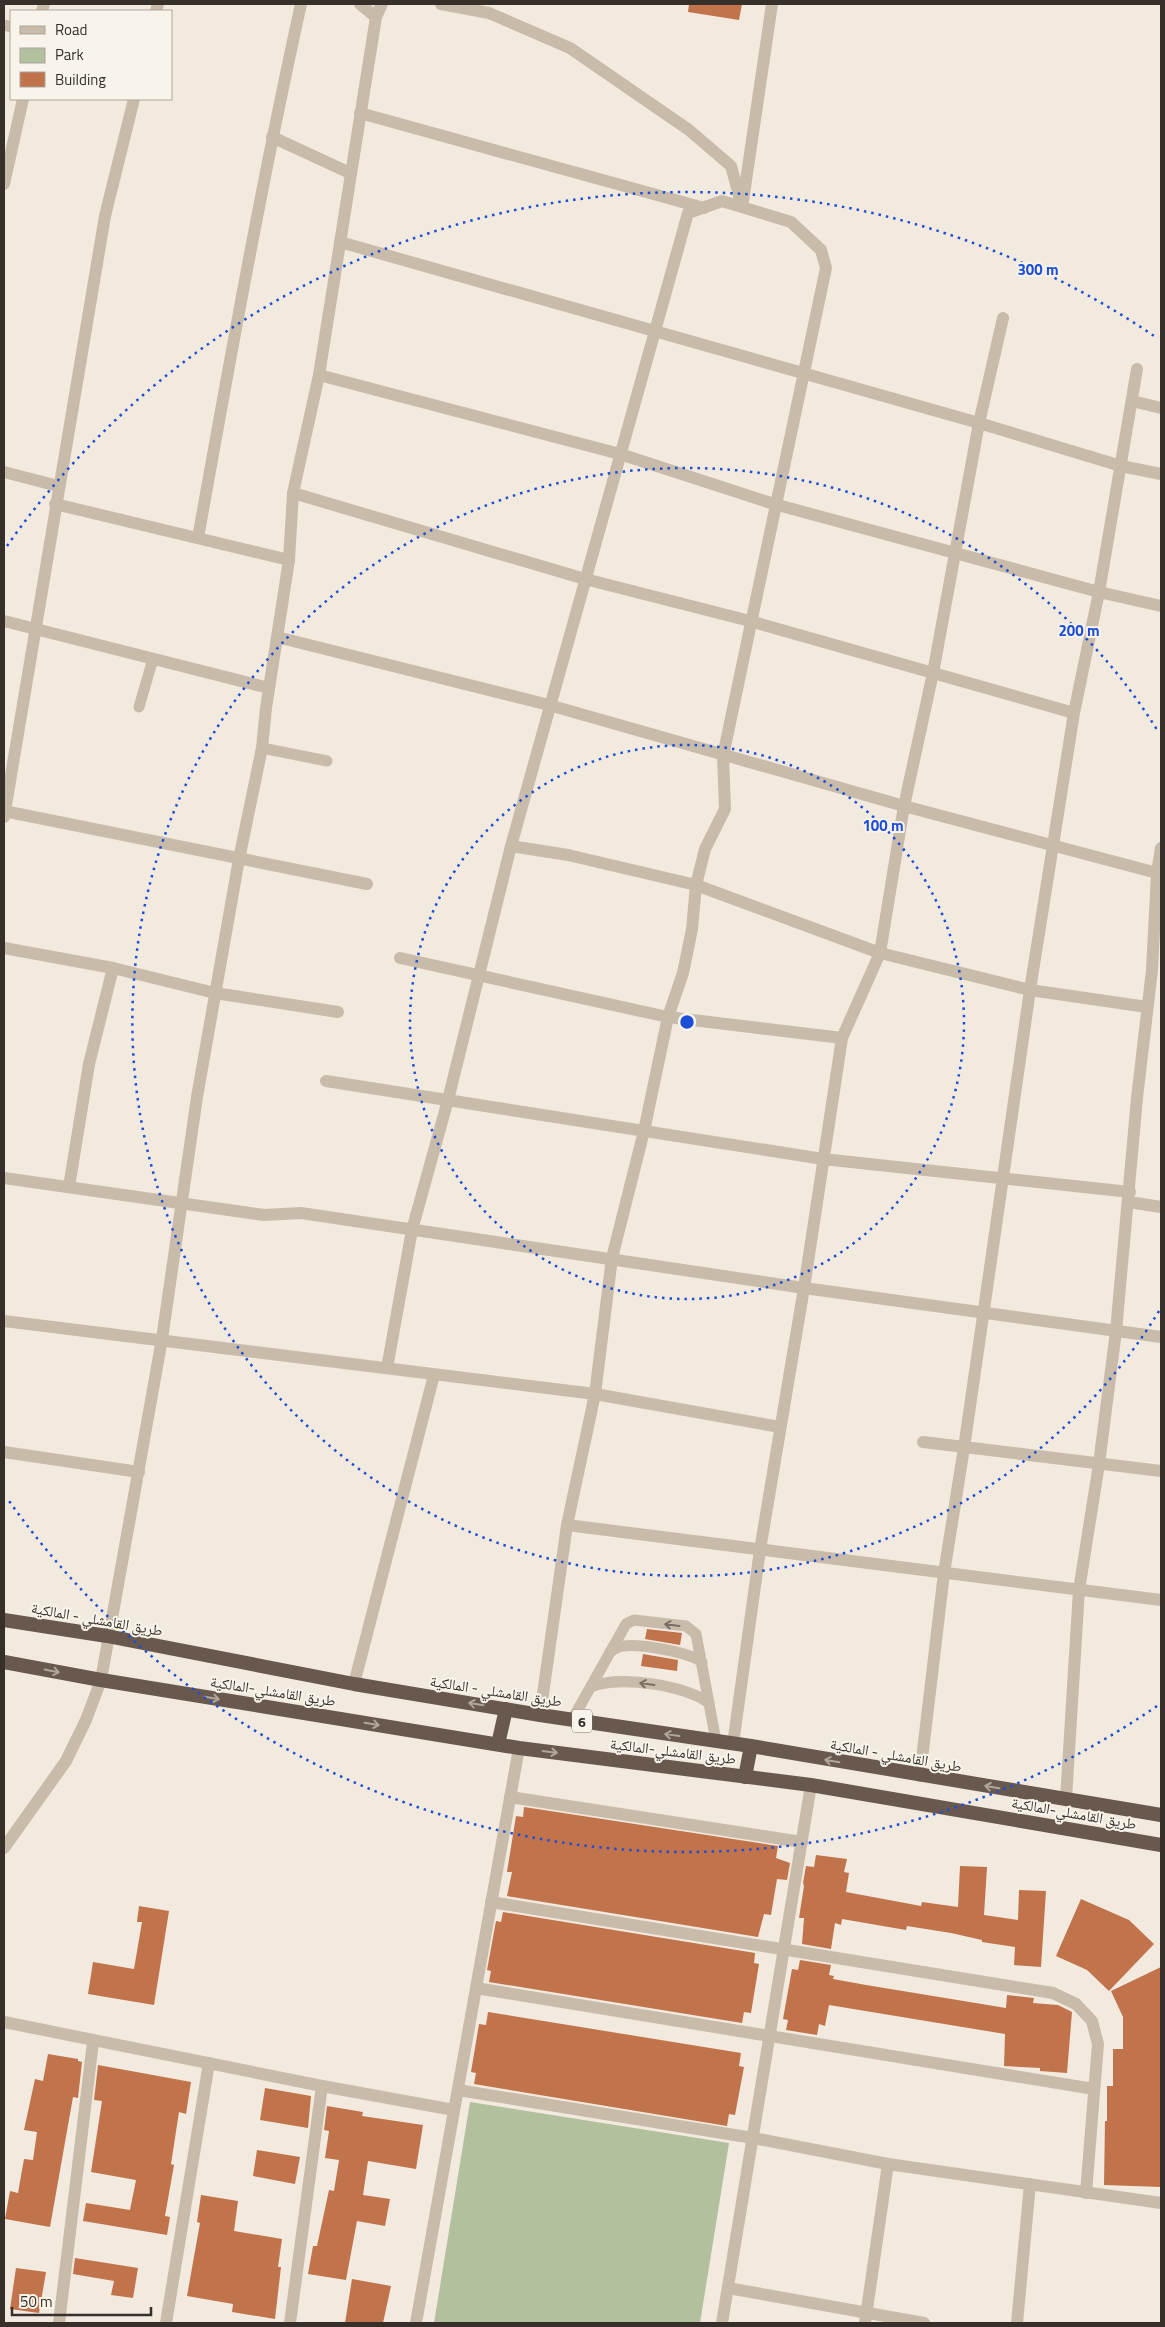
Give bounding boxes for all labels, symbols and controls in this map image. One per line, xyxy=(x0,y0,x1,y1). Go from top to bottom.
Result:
legend xyxy=(10,10,172,100)
text: Road xyxy=(55,18,87,41)
text: Park xyxy=(55,43,84,66)
text: Building xyxy=(55,68,106,91)
text: 300 m xyxy=(1017,258,1059,281)
text: 200 m xyxy=(1058,619,1100,642)
text: 100 m xyxy=(862,814,904,837)
centre of rings xyxy=(678,1013,696,1031)
street label: طريق القامشلي - المالكية xyxy=(29,1596,165,1643)
one-way arrow xyxy=(664,1620,680,1630)
one-way arrow xyxy=(43,1666,59,1676)
street label: طريق القامشلي - المالكية xyxy=(428,1669,564,1714)
street label: طريق القامشلي-المالكية xyxy=(208,1670,337,1713)
one-way arrow xyxy=(639,1679,655,1689)
one-way arrow xyxy=(203,1693,219,1703)
one-way arrow xyxy=(469,1699,485,1709)
road number: 6 xyxy=(572,1710,592,1732)
one-way arrow xyxy=(364,1719,380,1729)
one-way arrow xyxy=(664,1729,680,1739)
street label: طريق القامشلي-المالكية xyxy=(609,1732,737,1771)
street label: طريق القامشلي - المالكية xyxy=(828,1732,964,1779)
one-way arrow xyxy=(542,1747,558,1757)
one-way arrow xyxy=(824,1755,840,1765)
one-way arrow xyxy=(985,1782,1001,1792)
street label: طريق القامشلي-المالكية xyxy=(1009,1791,1138,1836)
scale bar xyxy=(12,2284,151,2316)
text: 50 m xyxy=(20,2290,53,2313)

